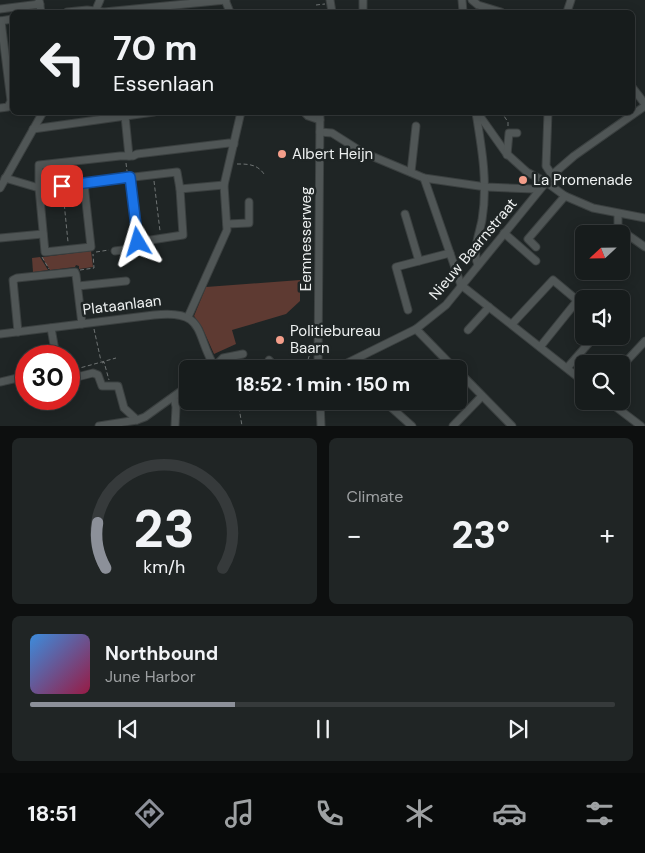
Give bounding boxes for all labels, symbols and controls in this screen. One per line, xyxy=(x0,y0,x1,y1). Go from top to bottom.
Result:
text: 70 m xyxy=(113,25,197,71)
icon: left xyxy=(30,30,95,95)
text: Essenlaan xyxy=(113,69,214,98)
place label: Albert Heijn xyxy=(292,144,373,164)
marker: Albert Heijn xyxy=(276,148,288,160)
pin xyxy=(41,165,83,207)
place label: La Promenade xyxy=(533,170,633,190)
icon: arrive xyxy=(48,172,76,200)
marker: La Promenade xyxy=(517,174,529,186)
street label: Eemnesserweg xyxy=(296,187,316,291)
street label: Nieuw Baarnstraat xyxy=(425,194,521,304)
position arrow xyxy=(111,215,163,267)
north arrow xyxy=(575,225,630,280)
map controls xyxy=(575,225,630,410)
street label: Plataanlaan xyxy=(82,290,162,320)
button: sound xyxy=(575,290,630,345)
place label: Politiebureau Baarn xyxy=(290,321,381,358)
marker: Politiebureau Baarn xyxy=(274,334,286,346)
speed limit sign: 30 xyxy=(15,345,80,410)
button: search xyxy=(575,355,630,410)
text: 18:52 · 1 min · 150 m xyxy=(236,372,410,397)
text: Climate xyxy=(347,486,403,507)
text: 23 xyxy=(134,495,195,563)
text: 23° xyxy=(451,510,510,560)
text: − xyxy=(347,517,362,554)
text: + xyxy=(600,517,615,554)
text: km/h xyxy=(143,555,185,579)
text: Northbound xyxy=(105,641,218,666)
text: June Harbor xyxy=(105,666,196,687)
icon: previous xyxy=(114,715,142,743)
icon: pause xyxy=(309,715,337,743)
icon: next xyxy=(504,715,532,743)
icon: directions xyxy=(132,796,167,831)
icon: music xyxy=(222,796,257,831)
icon: phone xyxy=(312,796,347,831)
icon: climate xyxy=(402,796,437,831)
icon: car xyxy=(492,796,527,831)
icon: filters xyxy=(582,796,617,831)
text: 18:51 xyxy=(28,799,77,828)

